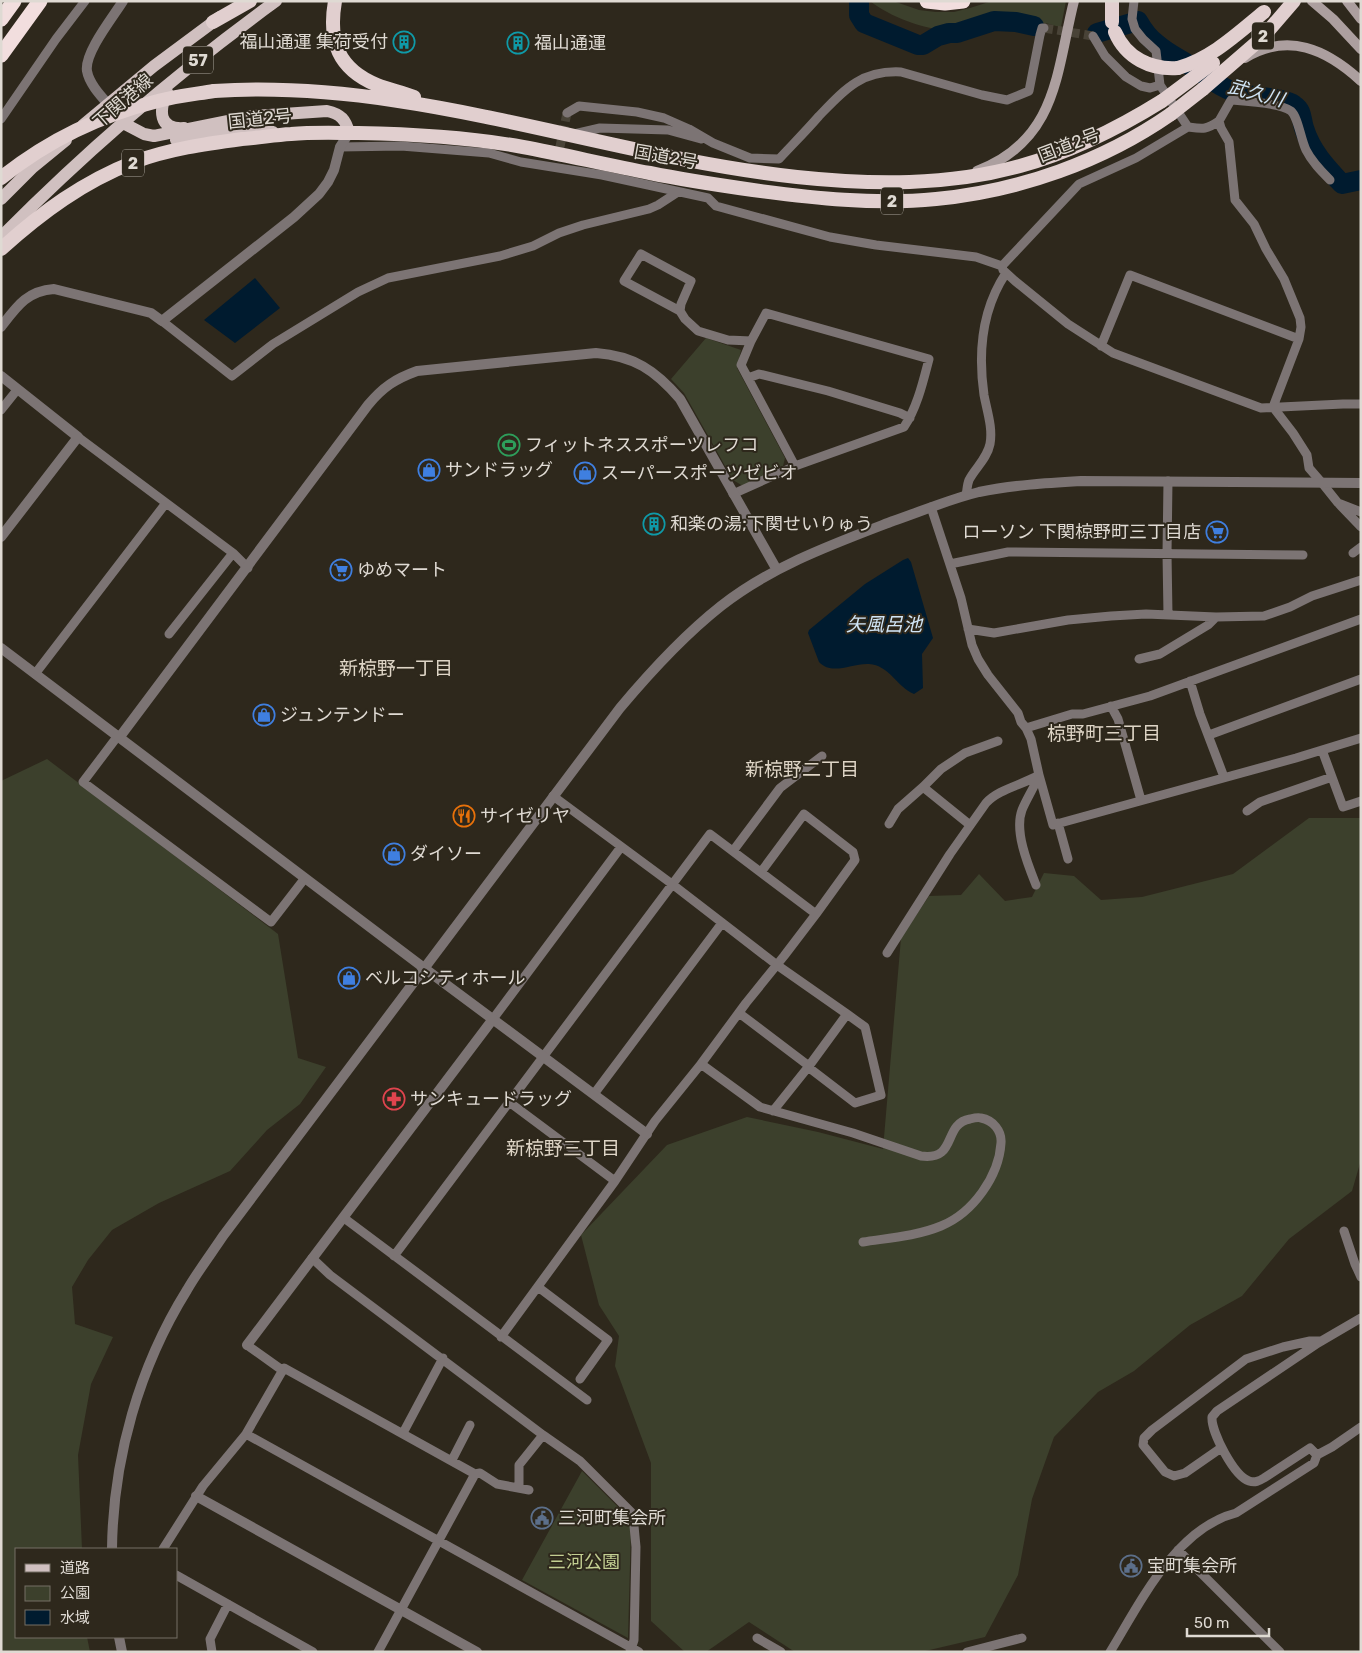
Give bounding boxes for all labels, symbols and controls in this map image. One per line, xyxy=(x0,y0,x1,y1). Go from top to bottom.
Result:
road number: 2 xyxy=(1252,22,1274,50)
building icon: 福山通運 集荷受付 xyxy=(392,30,416,54)
place label: 福山通運 集荷受付 xyxy=(240,31,388,53)
building icon: 福山通運 xyxy=(506,31,530,55)
place label: 福山通運 xyxy=(534,32,606,54)
road number: 57 xyxy=(183,46,213,74)
street label: 下関港線 xyxy=(89,69,157,133)
water label: 武久川 xyxy=(1225,75,1288,112)
street label: 国道2号 xyxy=(227,105,293,133)
street label: 国道2号 xyxy=(1035,123,1103,167)
street label: 国道2号 xyxy=(632,141,700,173)
road number: 2 xyxy=(122,150,144,177)
road number: 2 xyxy=(881,188,903,215)
sports icon: フィットネススポーツレフコ xyxy=(497,433,521,457)
place label: フィットネススポーツレフコ xyxy=(525,434,758,456)
shop icon: サンドラッグ xyxy=(417,458,441,482)
place label: サンドラッグ xyxy=(445,459,553,481)
shop icon: スーパースポーツゼビオ xyxy=(573,461,597,485)
place label: スーパースポーツゼビオ xyxy=(601,462,798,484)
building icon: 和楽の湯;下関せいりゅう xyxy=(642,512,666,536)
place label: 和楽の湯;下関せいりゅう xyxy=(670,513,873,535)
supermarket icon: ローソン 下関椋野町三丁目店 xyxy=(1205,520,1229,544)
place label: ローソン 下関椋野町三丁目店 xyxy=(963,521,1201,543)
supermarket icon: ゆめマート xyxy=(329,558,353,582)
place label: ゆめマート xyxy=(357,559,447,581)
water label: 矢風呂池 xyxy=(846,613,924,636)
district label: 新椋野一丁目 xyxy=(339,657,453,680)
shop icon: ジュンテンドー xyxy=(252,703,276,727)
place label: ジュンテンドー xyxy=(280,704,405,726)
district label: 椋野町三丁目 xyxy=(1047,722,1161,745)
district label: 新椋野二丁目 xyxy=(745,758,859,781)
restaurant icon: サイゼリヤ xyxy=(452,804,476,828)
place label: サイゼリヤ xyxy=(480,805,570,827)
shop icon: ダイソー xyxy=(382,842,406,866)
place label: ダイソー xyxy=(410,843,482,865)
shop icon: ベルコシティホール xyxy=(337,966,361,990)
place label: ベルコシティホール xyxy=(365,967,526,989)
pharmacy icon: サンキュードラッグ xyxy=(382,1087,406,1111)
place label: サンキュードラッグ xyxy=(410,1088,572,1110)
district label: 新椋野三丁目 xyxy=(506,1137,620,1160)
public building icon: 三河町集会所 xyxy=(530,1506,554,1530)
place label: 三河町集会所 xyxy=(558,1507,666,1529)
legend xyxy=(15,1548,178,1638)
park label: 三河公園 xyxy=(548,1551,620,1573)
public building icon: 宝町集会所 xyxy=(1119,1554,1143,1578)
place label: 宝町集会所 xyxy=(1147,1555,1237,1577)
text: 道路 xyxy=(60,1559,90,1577)
text: 公園 xyxy=(60,1584,90,1602)
scale bar xyxy=(1187,1606,1270,1638)
text: 水域 xyxy=(60,1609,90,1627)
text: 50 m xyxy=(1194,1614,1229,1632)

